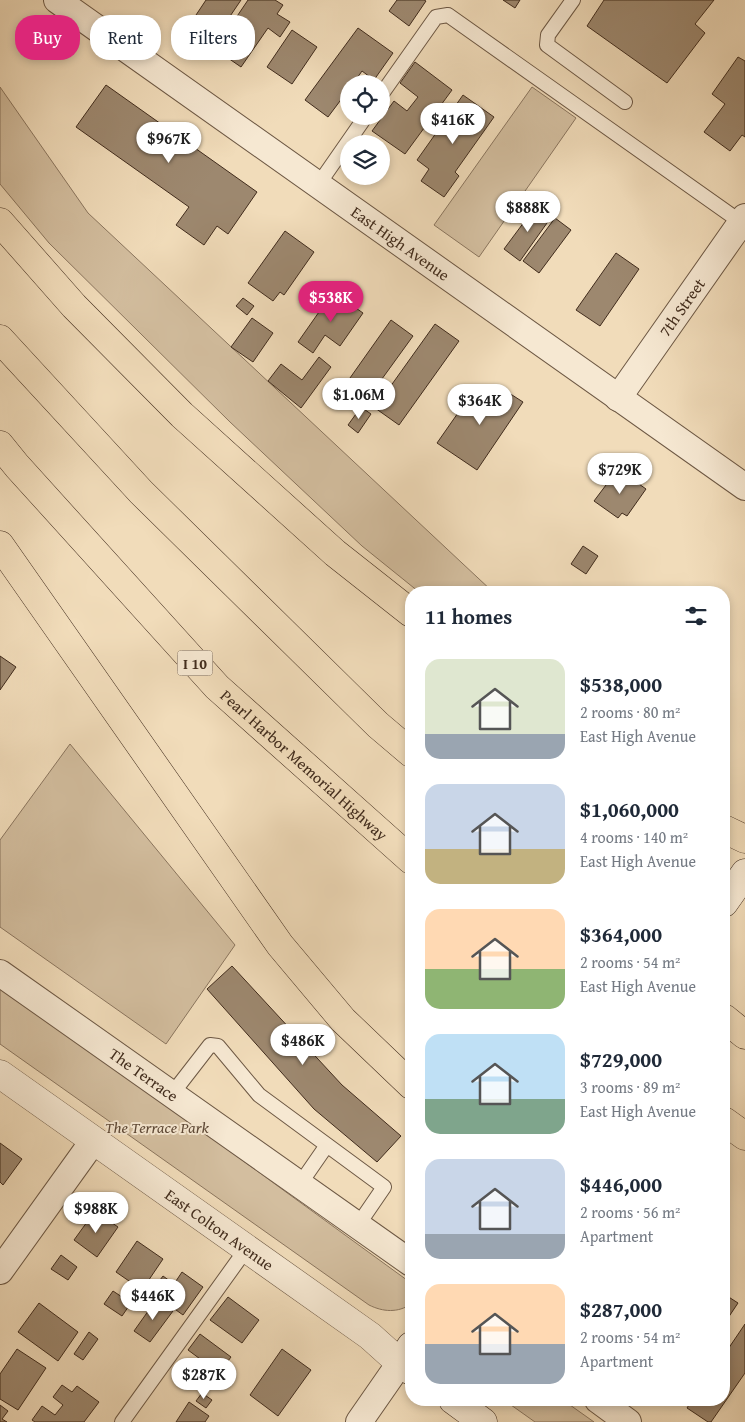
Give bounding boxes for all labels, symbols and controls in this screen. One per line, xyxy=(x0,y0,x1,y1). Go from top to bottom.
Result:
chip: Buy xyxy=(15,15,80,60)
chip: Rent xyxy=(90,15,161,60)
chip: Filters xyxy=(171,15,255,60)
map controls xyxy=(340,75,390,185)
button: locate xyxy=(340,75,390,125)
pin: $416K xyxy=(418,102,488,145)
text: $416K xyxy=(431,107,475,131)
pin: $967K xyxy=(134,121,204,164)
text: $967K xyxy=(147,126,191,150)
button: layers xyxy=(340,135,390,185)
pin: $888K xyxy=(493,190,563,233)
text: $888K xyxy=(506,195,550,219)
street label: East High Avenue xyxy=(346,200,455,287)
street label: 7th Street xyxy=(653,273,711,341)
pin: $538K xyxy=(296,280,366,323)
text: $538K xyxy=(309,285,353,309)
pin: $1.06M xyxy=(318,378,400,420)
text: $1.06M xyxy=(333,382,385,406)
pin: $364K xyxy=(445,384,515,426)
text: $364K xyxy=(458,388,502,412)
pin: $729K xyxy=(585,452,655,495)
text: $729K xyxy=(598,457,642,481)
text: 11 homes xyxy=(425,601,512,632)
icon: filters xyxy=(682,602,710,630)
road number: I 10 xyxy=(178,650,212,676)
text: $538,000 xyxy=(580,669,662,700)
icon: home xyxy=(465,679,525,739)
street label: Pearl Harbor Memorial Highway xyxy=(215,684,393,846)
text: 2 rooms · 80 m² xyxy=(580,700,680,724)
text: East High Avenue xyxy=(580,724,696,748)
text: $1,060,000 xyxy=(580,794,679,825)
icon: home xyxy=(465,804,525,864)
text: 4 rooms · 140 m² xyxy=(580,825,688,849)
text: East High Avenue xyxy=(580,849,696,873)
text: $364,000 xyxy=(580,919,662,950)
icon: home xyxy=(465,929,525,989)
text: 2 rooms · 54 m² xyxy=(580,950,680,974)
text: East High Avenue xyxy=(580,974,696,998)
pin: $486K xyxy=(268,1024,338,1066)
text: $486K xyxy=(281,1028,325,1052)
street label: The Terrace xyxy=(104,1042,183,1107)
text: $729,000 xyxy=(580,1044,662,1075)
icon: home xyxy=(465,1054,525,1114)
text: 3 rooms · 89 m² xyxy=(580,1075,680,1099)
text: East High Avenue xyxy=(580,1099,696,1123)
park label: The Terrace Park xyxy=(105,1115,210,1139)
text: $446,000 xyxy=(580,1169,662,1200)
icon: home xyxy=(465,1179,525,1239)
street label: East Colton Avenue xyxy=(160,1183,279,1276)
pin: $988K xyxy=(61,1192,131,1234)
text: $988K xyxy=(74,1196,118,1220)
text: 2 rooms · 56 m² xyxy=(580,1200,680,1224)
text: Apartment xyxy=(580,1224,653,1248)
pin: $446K xyxy=(118,1278,188,1321)
text: $446K xyxy=(131,1283,175,1307)
text: $287,000 xyxy=(580,1294,662,1325)
icon: home xyxy=(465,1304,525,1364)
text: 2 rooms · 54 m² xyxy=(580,1325,680,1349)
text: Apartment xyxy=(580,1349,653,1373)
pin: $287K xyxy=(169,1358,239,1400)
text: $287K xyxy=(182,1362,226,1386)

